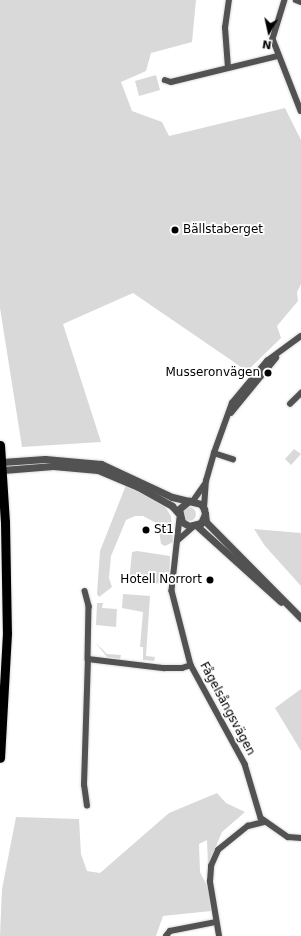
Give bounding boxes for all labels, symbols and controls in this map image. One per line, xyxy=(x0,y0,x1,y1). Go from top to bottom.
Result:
north arrow xyxy=(249,12,289,52)
text: N xyxy=(261,37,273,51)
place label: Bällstaberget xyxy=(183,223,263,237)
marker: Bällstaberget xyxy=(170,225,180,235)
place label: Musseronvägen xyxy=(165,366,260,380)
marker: Musseronvägen xyxy=(263,368,273,378)
place label: St1 xyxy=(154,523,174,537)
marker: St1 xyxy=(141,525,151,535)
place label: Hotell Norrort xyxy=(120,573,202,587)
marker: Hotell Norrort xyxy=(205,575,215,585)
street label: Fågelsångsvägen xyxy=(196,660,258,758)

